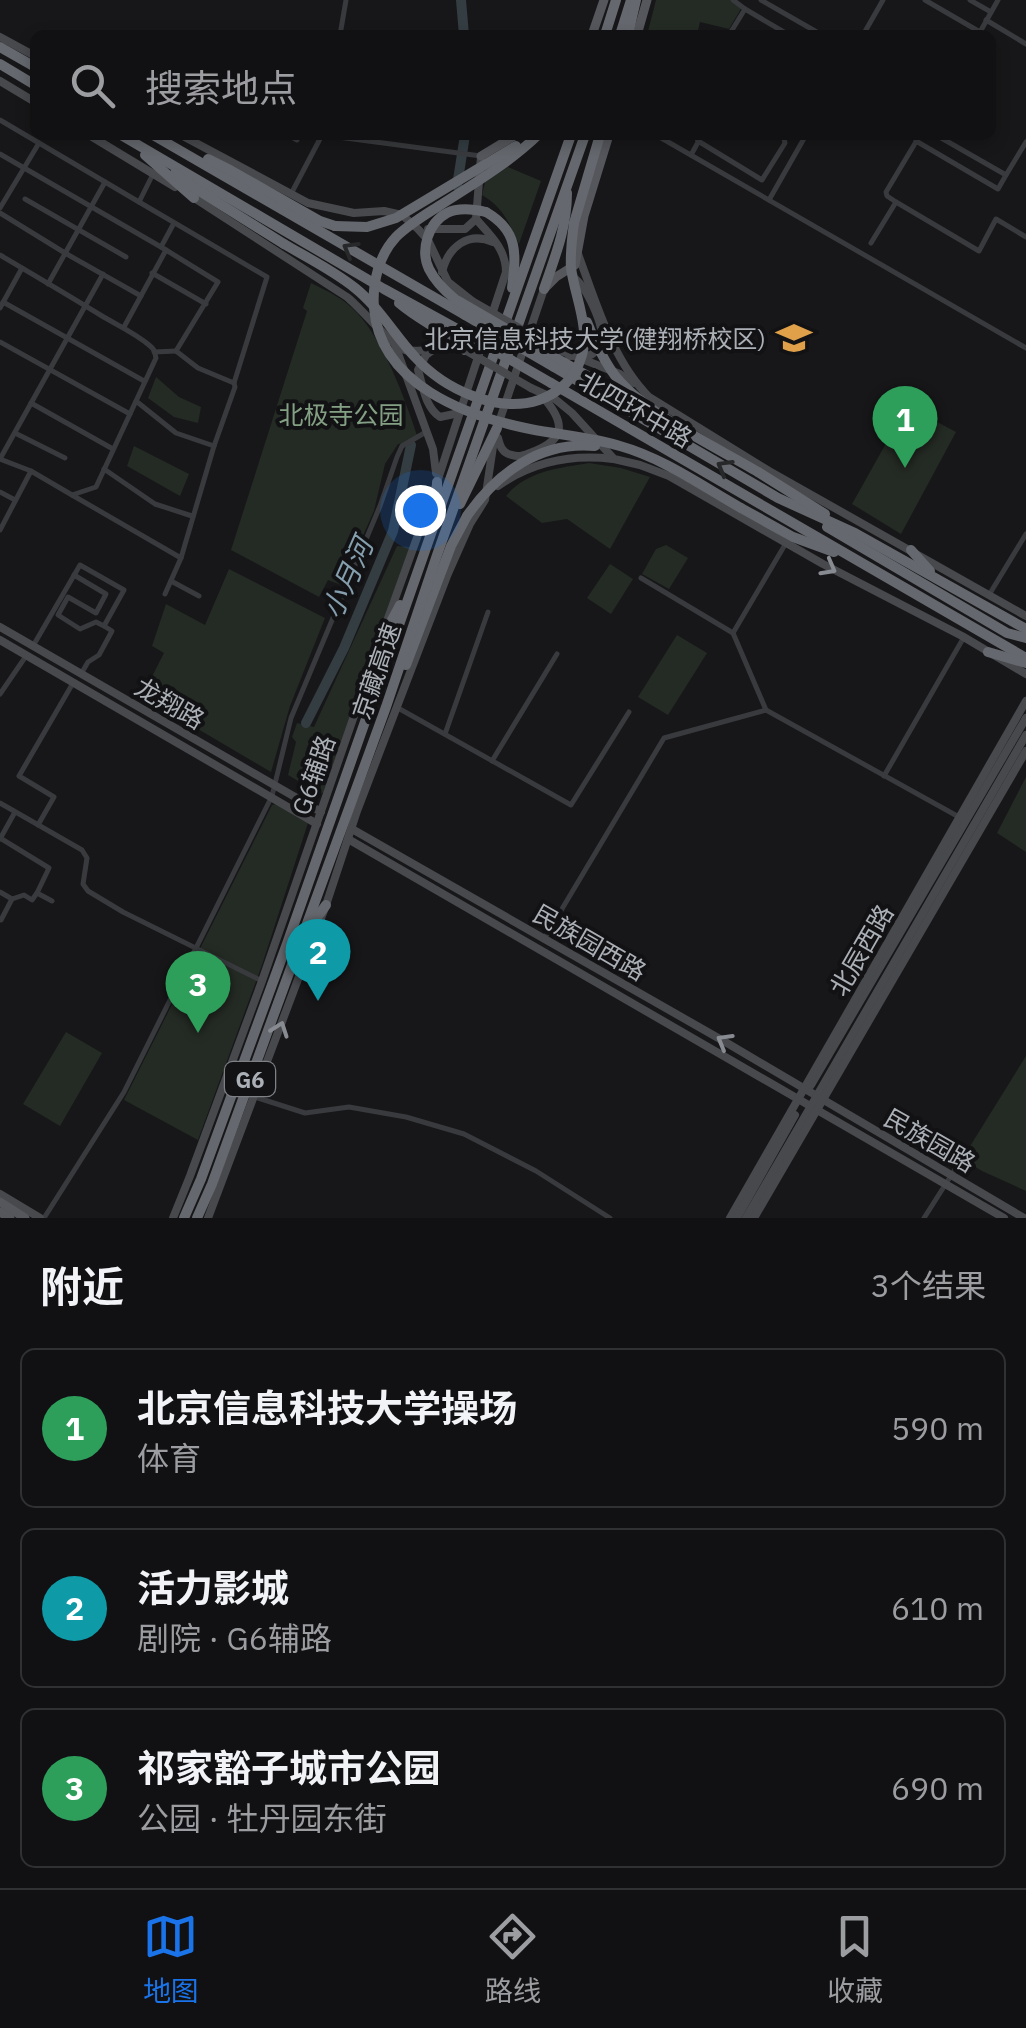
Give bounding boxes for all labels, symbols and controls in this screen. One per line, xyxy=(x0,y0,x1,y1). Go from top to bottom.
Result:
search box xyxy=(30,30,996,140)
icon: search xyxy=(65,58,120,113)
text: 搜索地点 xyxy=(145,63,297,112)
one-way arrow xyxy=(343,241,361,261)
school or university icon: 北京信息科技大学(健翔桥校区) xyxy=(775,319,813,357)
place label: 北京信息科技大学(健翔桥校区) xyxy=(424,322,766,355)
street label: 北四环中路 xyxy=(574,363,698,455)
pin: 1 xyxy=(872,386,938,468)
park label: 北极寺公园 xyxy=(278,398,404,431)
one-way arrow xyxy=(717,460,735,479)
your location xyxy=(395,485,446,536)
water label: 小月河 xyxy=(313,528,383,624)
one-way arrow xyxy=(819,555,837,575)
street label: 京藏高速 xyxy=(344,618,408,724)
street label: 龙翔路 xyxy=(129,670,211,736)
street label: G6辅路 xyxy=(284,731,342,819)
street label: 民族园西路 xyxy=(528,896,652,988)
street label: 北辰西路 xyxy=(822,898,900,1002)
pin: 2 xyxy=(286,918,350,1001)
pin: 3 xyxy=(166,950,230,1033)
one-way arrow xyxy=(268,1021,289,1038)
one-way arrow xyxy=(717,1034,735,1053)
road number: G6 xyxy=(225,1062,275,1096)
street label: 民族园路 xyxy=(878,1101,982,1179)
text: 附近 xyxy=(40,1259,124,1314)
text: 3个结果 xyxy=(871,1264,986,1306)
text: 北京信息科技大学操场 xyxy=(137,1383,517,1432)
text: 1 xyxy=(65,1407,84,1449)
text: 590 m xyxy=(891,1407,984,1449)
text: 体育 xyxy=(137,1437,201,1479)
text: 活力影城 xyxy=(137,1563,289,1612)
text: 2 xyxy=(65,1587,84,1629)
text: 610 m xyxy=(891,1587,984,1629)
text: 剧院 · G6辅路 xyxy=(137,1617,332,1659)
text: 祁家豁子城市公园 xyxy=(137,1743,441,1792)
text: 3 xyxy=(65,1767,84,1809)
text: 690 m xyxy=(891,1767,984,1809)
text: 公园 · 牡丹园东街 xyxy=(137,1797,387,1839)
tab: 地图 xyxy=(143,1909,199,2009)
tab: 路线 xyxy=(485,1909,541,2009)
tab: 收藏 xyxy=(827,1909,883,2009)

